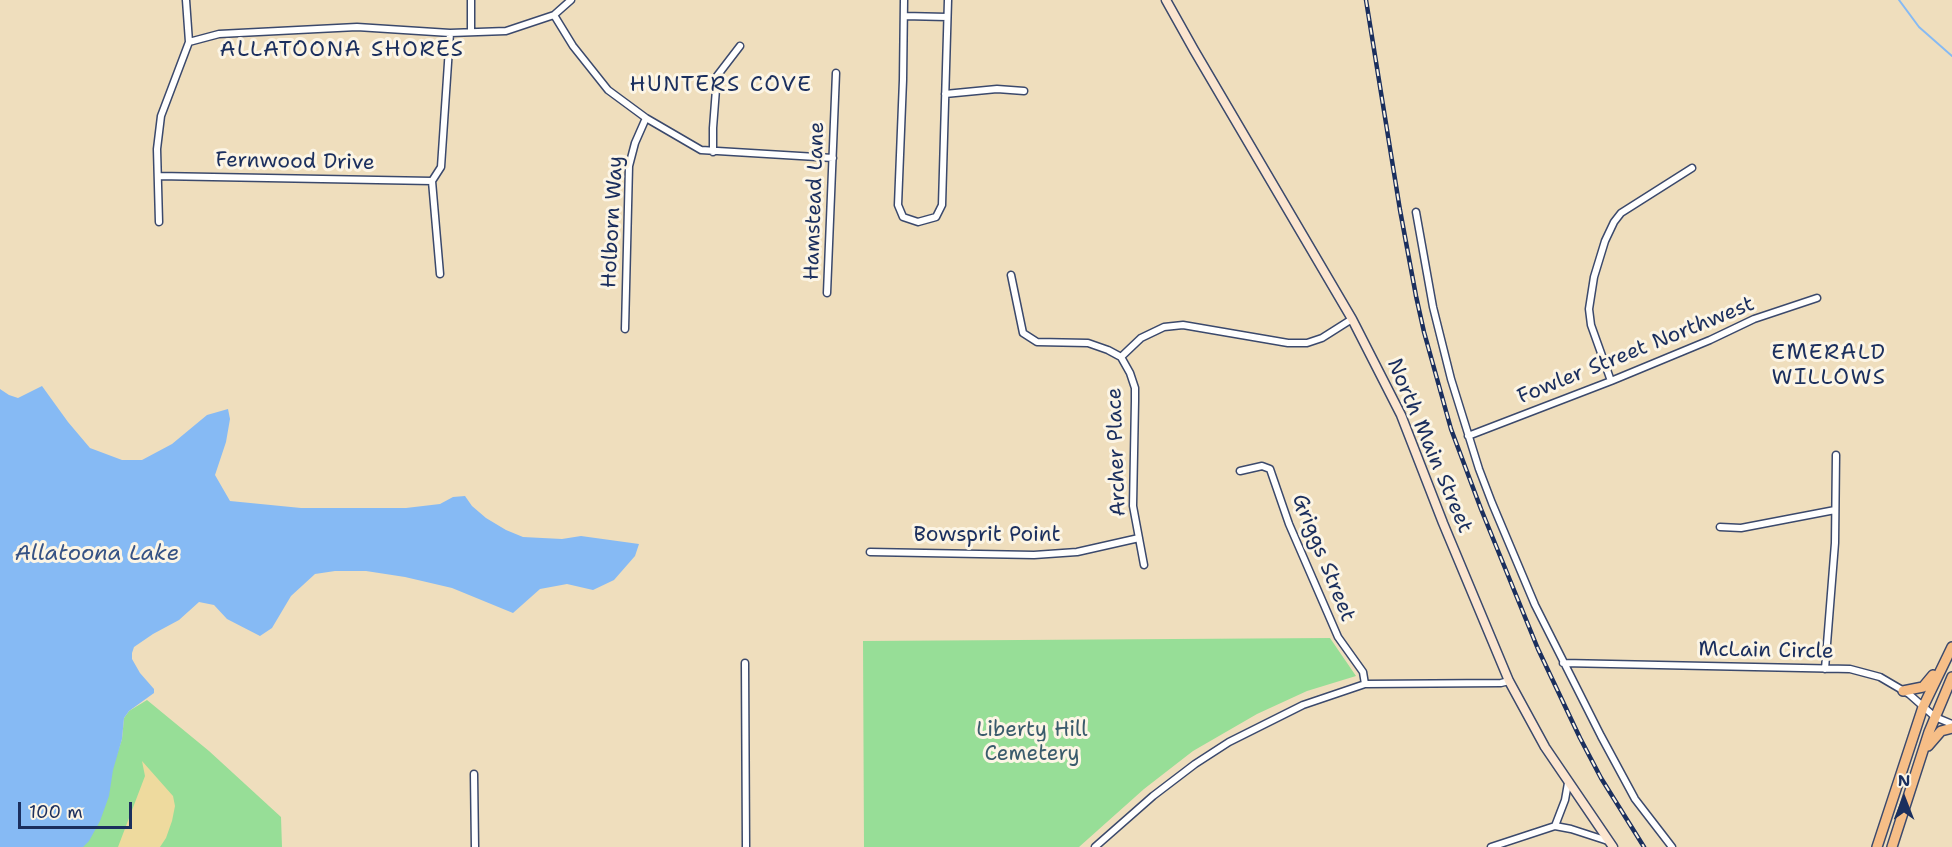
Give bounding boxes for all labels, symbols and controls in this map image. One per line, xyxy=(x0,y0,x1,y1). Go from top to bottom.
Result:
district label: ALLATOONA SHORES xyxy=(219,37,465,63)
district label: HUNTERS COVE xyxy=(629,72,813,98)
street label: Hamstead Lane xyxy=(800,121,830,281)
street label: Fernwood Drive xyxy=(215,148,375,176)
street label: Holborn Way xyxy=(597,155,629,289)
street label: Fowler Street Northwest xyxy=(1514,292,1758,410)
district label: EMERALD WILLOWS xyxy=(1771,340,1887,392)
street label: North Main Street xyxy=(1381,355,1477,537)
street label: Archer Place xyxy=(1102,387,1132,517)
street label: Griggs Street xyxy=(1286,490,1360,626)
street label: Bowsprit Point xyxy=(913,523,1061,549)
water label: Allatoona Lake xyxy=(15,541,179,567)
street label: McLain Circle xyxy=(1698,637,1834,665)
park label: Liberty Hill Cemetery xyxy=(976,718,1088,768)
north arrow xyxy=(1874,769,1934,829)
text: N xyxy=(1898,770,1910,791)
scale bar xyxy=(21,790,135,828)
text: 100 m xyxy=(29,800,83,824)

